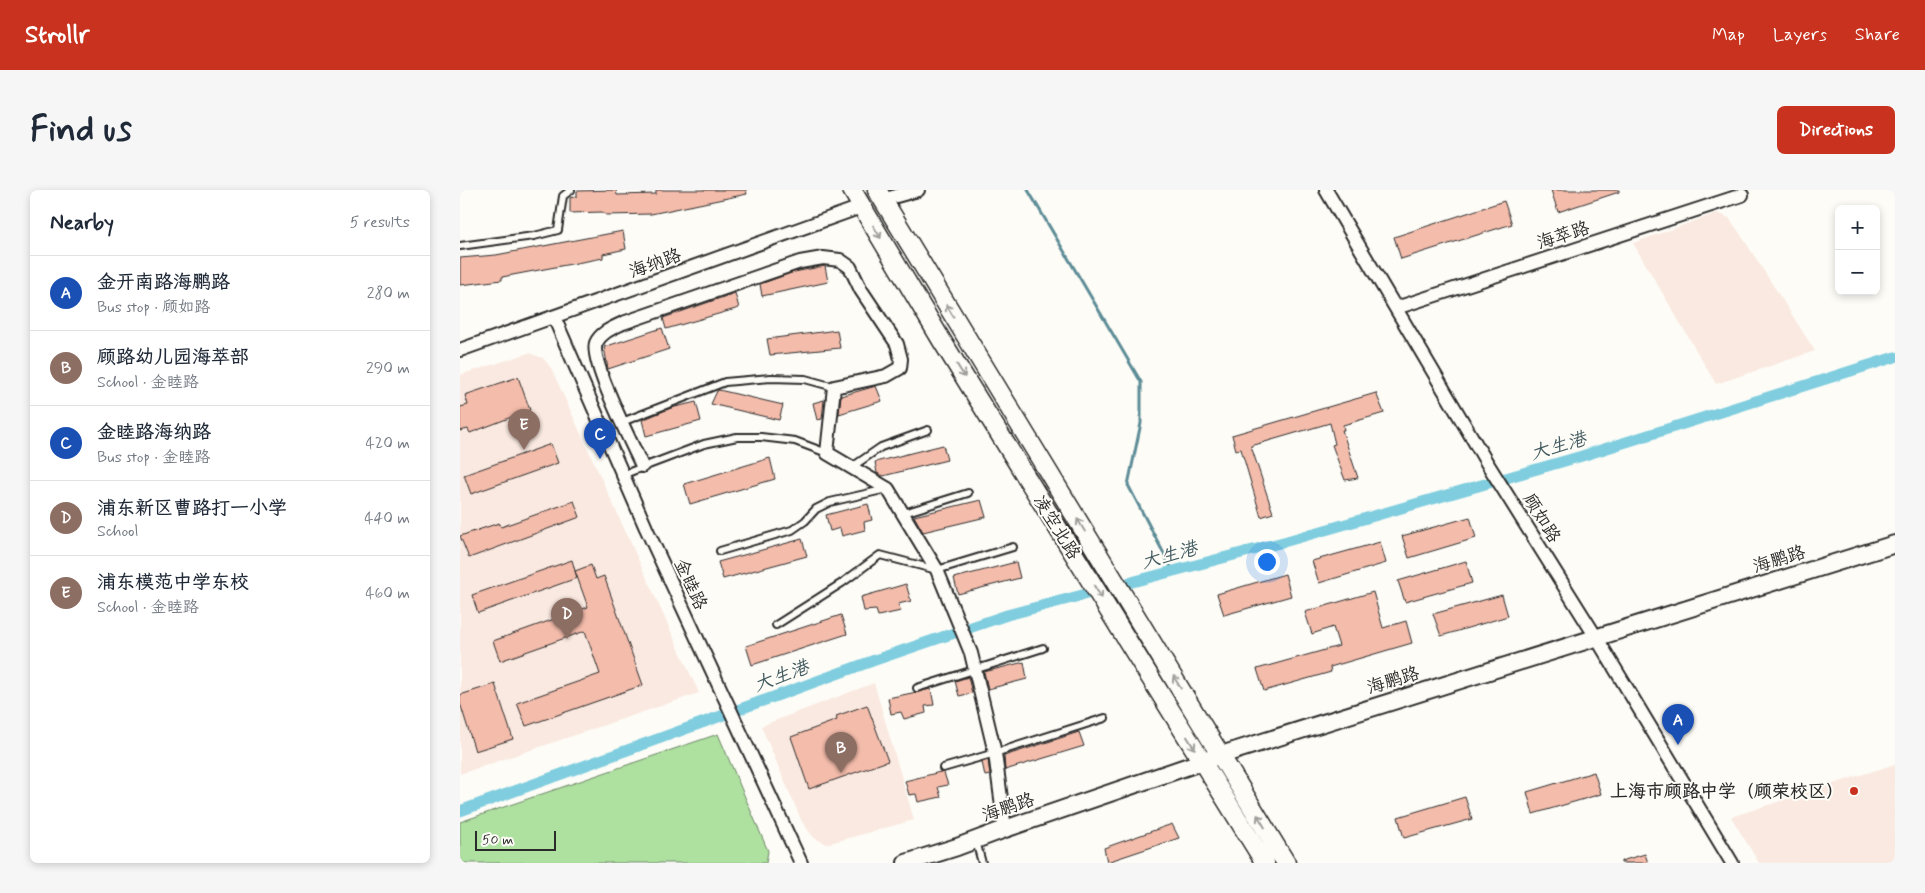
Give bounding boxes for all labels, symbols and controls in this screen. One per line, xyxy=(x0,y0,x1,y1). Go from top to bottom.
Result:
text: Strollr xyxy=(25,20,89,51)
text: Map xyxy=(1712,23,1745,47)
text: Layers xyxy=(1773,23,1827,47)
text: Share xyxy=(1855,23,1900,47)
button: Directions xyxy=(1777,106,1895,154)
text: Find us xyxy=(30,107,132,153)
map controls xyxy=(1835,205,1880,295)
button: + xyxy=(1835,205,1880,250)
text: Nearby xyxy=(50,209,114,237)
text: 5 results xyxy=(350,212,410,233)
street label: 海萃路 xyxy=(1534,216,1593,256)
one-way arrow xyxy=(872,224,882,238)
street label: 海纳路 xyxy=(626,243,685,284)
button: − xyxy=(1835,250,1880,295)
text: 金开南路海鹏路 xyxy=(97,270,230,295)
text: A xyxy=(61,283,71,304)
text: 280 m xyxy=(367,283,410,304)
text: Bus stop · 顾如路 xyxy=(97,297,210,318)
one-way arrow xyxy=(945,305,955,319)
text: 顾路幼儿园海萃部 xyxy=(97,345,249,370)
text: B xyxy=(61,358,71,379)
text: 290 m xyxy=(366,358,410,379)
one-way arrow xyxy=(956,363,966,377)
text: School · 金睦路 xyxy=(97,372,199,393)
pin: E xyxy=(508,409,540,450)
pin: C xyxy=(584,418,616,459)
text: 金睦路海纳路 xyxy=(97,420,211,445)
water label: 大生港 xyxy=(1528,426,1591,466)
text: C xyxy=(60,433,72,454)
text: 420 m xyxy=(366,433,410,454)
text: Bus stop · 金睦路 xyxy=(97,447,210,468)
street label: 顾如路 xyxy=(1517,489,1566,548)
street label: 凌空北路 xyxy=(1027,491,1085,564)
text: 浦东新区曹路打一小学 xyxy=(97,496,287,521)
text: D xyxy=(60,508,72,529)
text: 440 m xyxy=(364,508,410,529)
one-way arrow xyxy=(1075,518,1085,532)
text: School xyxy=(97,521,138,542)
water label: 大生港 xyxy=(1139,535,1202,575)
street label: 海鹏路 xyxy=(1750,541,1809,579)
your location xyxy=(1254,549,1280,575)
street label: 金睦路 xyxy=(668,555,712,614)
text: 浦东模范中学东校 xyxy=(97,570,249,595)
text: E xyxy=(61,583,71,604)
text: 460 m xyxy=(365,583,410,604)
one-way arrow xyxy=(1093,585,1103,599)
text: School · 金睦路 xyxy=(97,597,199,618)
pin: D xyxy=(551,598,583,639)
water label: 大生港 xyxy=(750,654,814,698)
street label: 海鹏路 xyxy=(1364,662,1423,700)
one-way arrow xyxy=(1171,676,1181,690)
pin: A xyxy=(1662,704,1694,745)
pin: B xyxy=(825,732,857,773)
one-way arrow xyxy=(1186,736,1196,750)
place label: 上海市顾路中学（顾荣校区） xyxy=(1610,780,1844,804)
marker: 上海市顾路中学（顾荣校区） xyxy=(1848,785,1860,797)
street label: 海鹏路 xyxy=(979,788,1038,828)
one-way arrow xyxy=(1255,815,1265,829)
scale bar xyxy=(475,828,556,851)
text: 50 m xyxy=(482,831,513,849)

